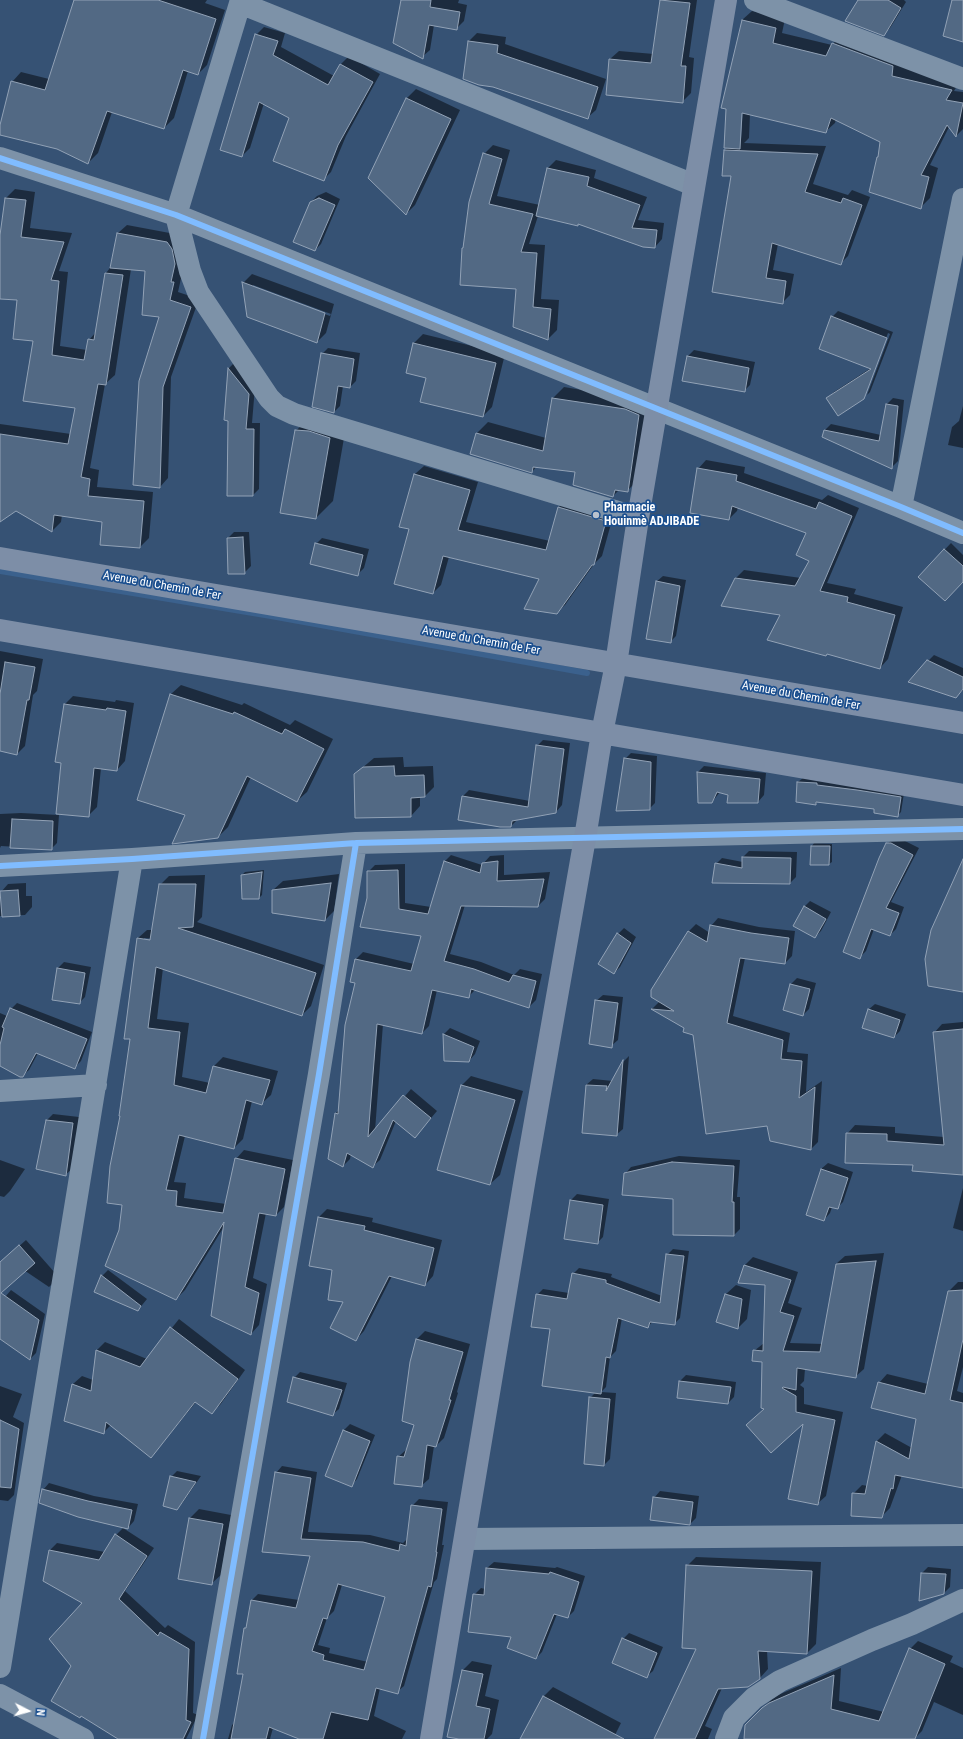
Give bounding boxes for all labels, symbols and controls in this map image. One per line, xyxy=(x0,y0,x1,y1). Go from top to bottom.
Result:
place label: Pharmacie Houinmè ADJIBADE xyxy=(604,501,699,529)
marker: Pharmacie Houinmè ADJIBADE xyxy=(591,510,601,520)
street label: Avenue du Chemin de Fer xyxy=(102,569,222,603)
street label: Avenue du Chemin de Fer xyxy=(421,624,541,658)
street label: Avenue du Chemin de Fer xyxy=(741,679,861,713)
north arrow xyxy=(8,1691,48,1731)
text: N xyxy=(34,1708,47,1716)

